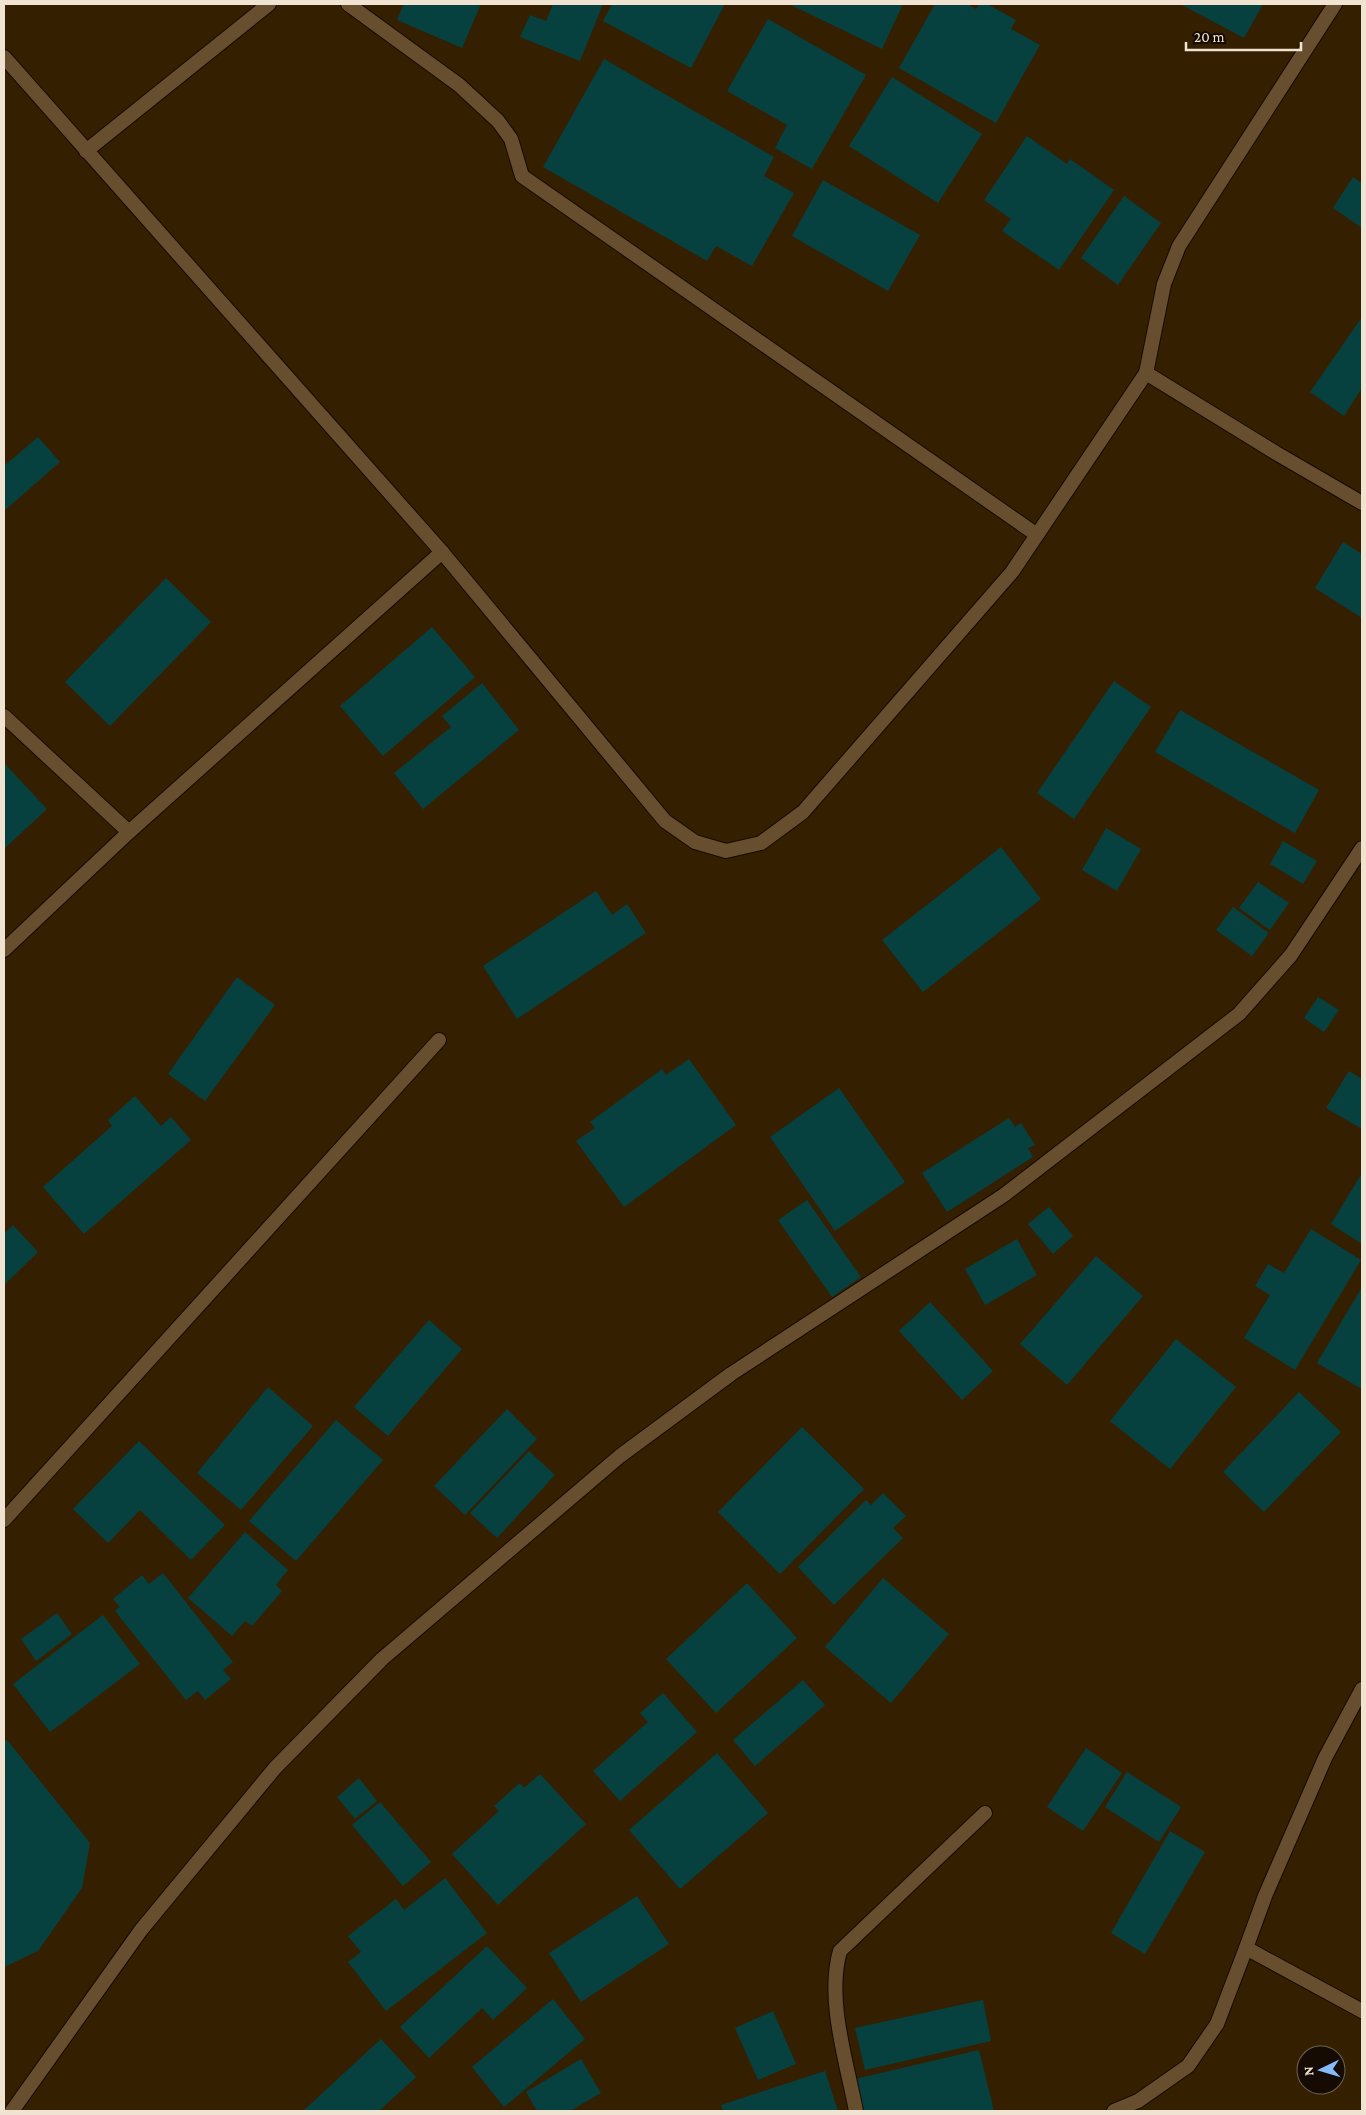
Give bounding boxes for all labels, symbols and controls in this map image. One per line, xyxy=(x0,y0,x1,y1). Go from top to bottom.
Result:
scale bar xyxy=(1186,20,1301,52)
text: 20 m xyxy=(1194,29,1225,45)
north arrow xyxy=(1296,2045,1346,2095)
text: N xyxy=(1300,2065,1316,2077)

